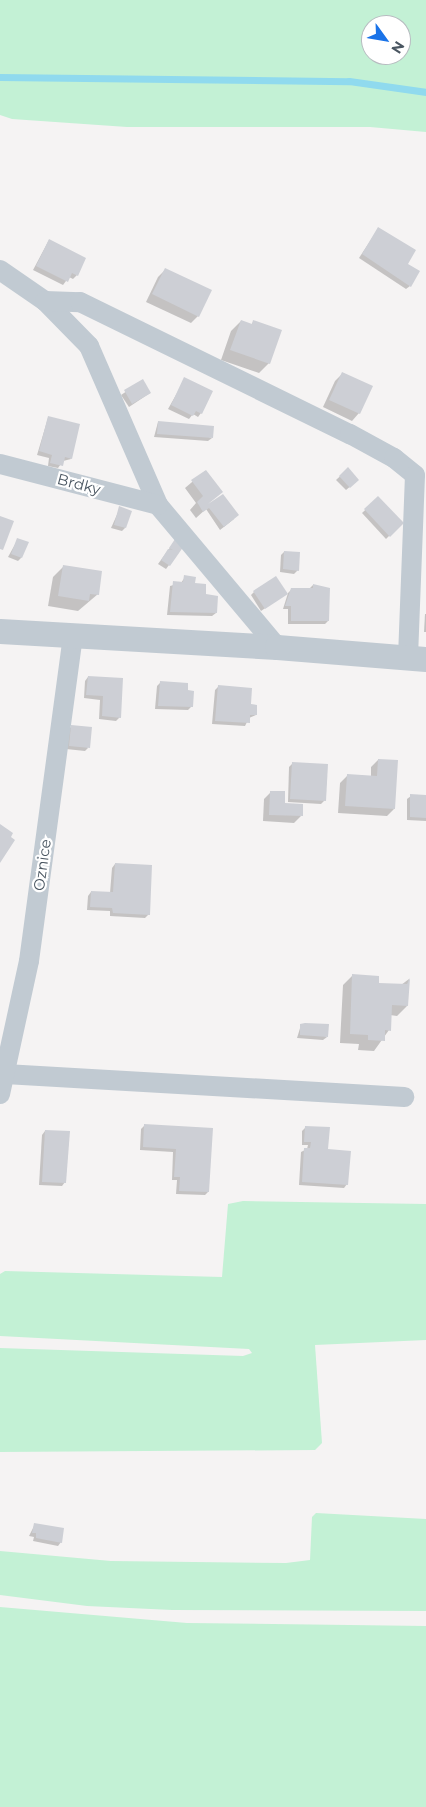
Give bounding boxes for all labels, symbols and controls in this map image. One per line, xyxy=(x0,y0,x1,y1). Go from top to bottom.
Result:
north arrow xyxy=(361,15,411,65)
text: N xyxy=(387,38,409,57)
street label: Brdky xyxy=(55,470,103,498)
street label: Oznice xyxy=(29,838,55,892)

